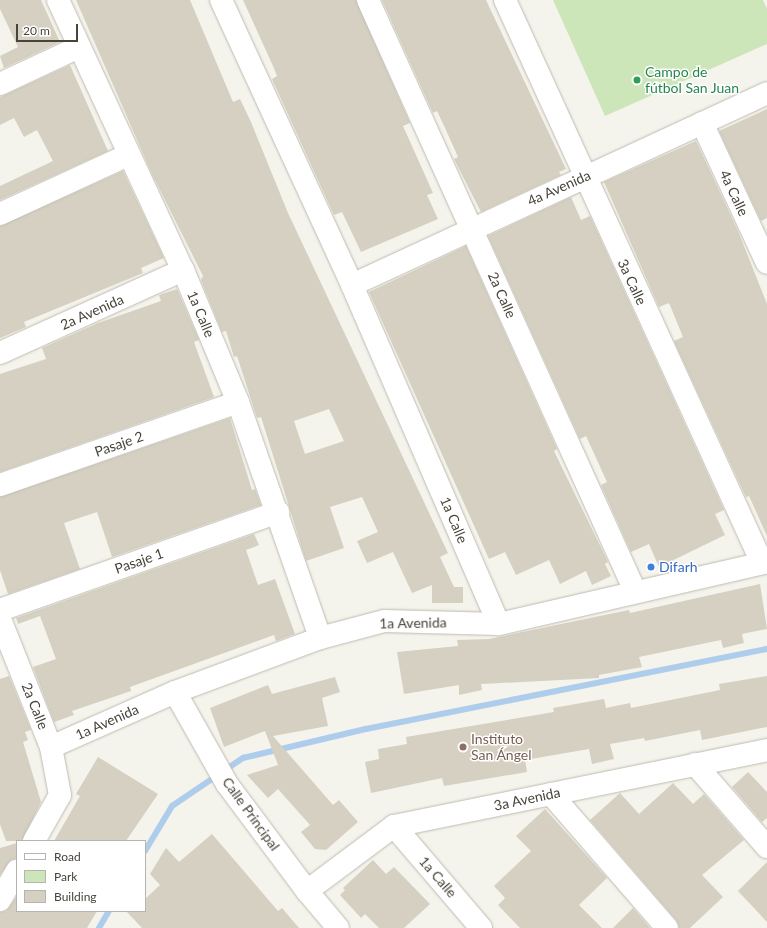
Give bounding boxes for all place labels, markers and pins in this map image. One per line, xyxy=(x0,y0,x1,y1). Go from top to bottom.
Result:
place label: Campo de fútbol San Juan xyxy=(645,64,740,96)
marker: Campo de fútbol San Juan xyxy=(632,75,642,85)
place label: Difarh xyxy=(659,559,698,575)
marker: Difarh xyxy=(646,562,656,572)
place label: Instituto San Ángel xyxy=(471,731,532,764)
marker: Instituto San Ángel xyxy=(458,742,468,752)

